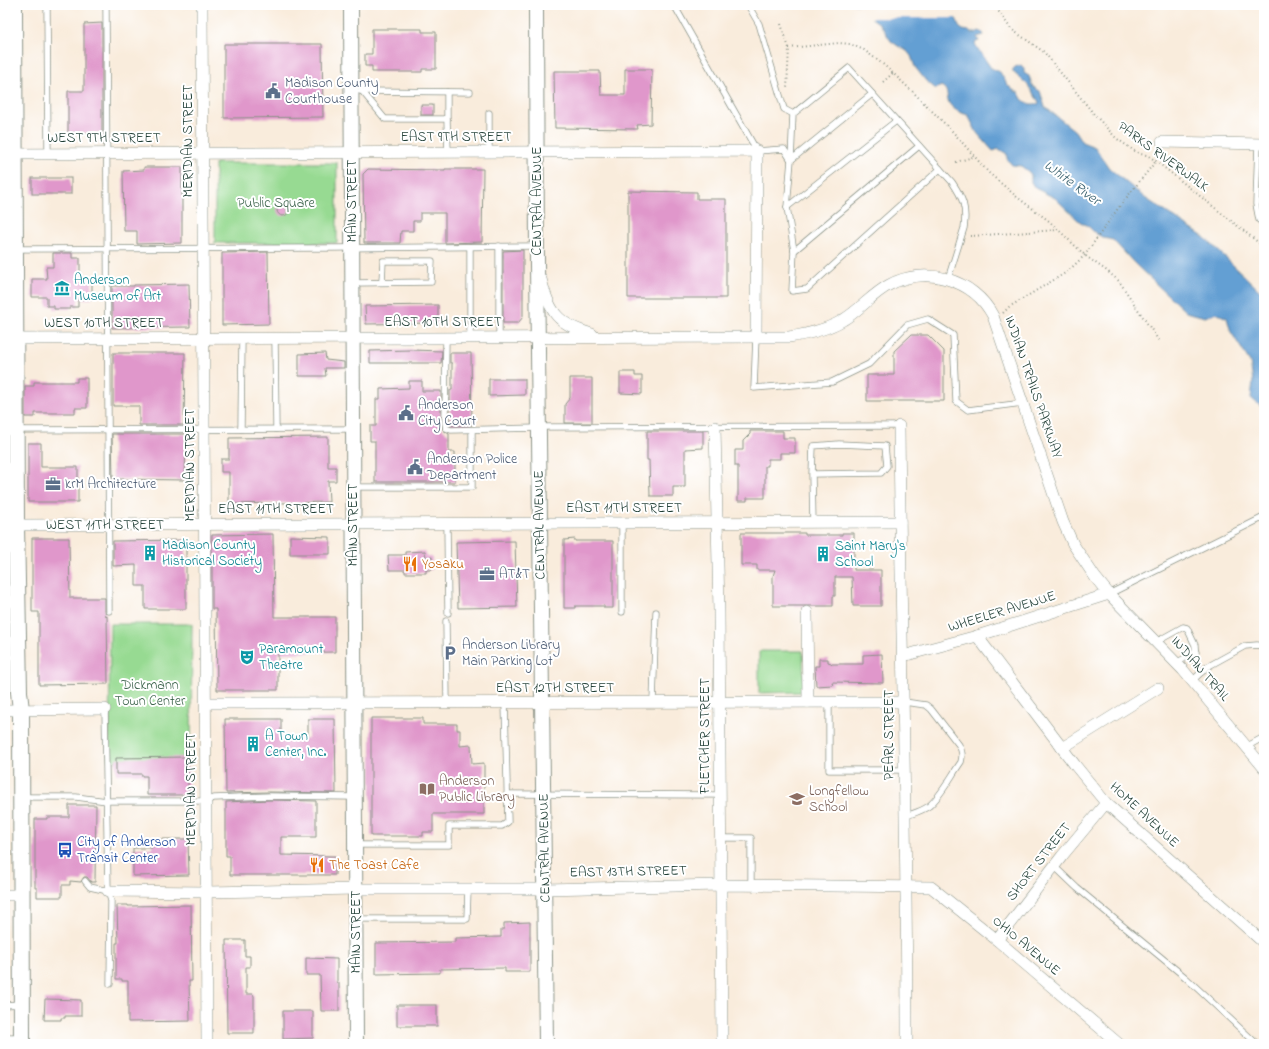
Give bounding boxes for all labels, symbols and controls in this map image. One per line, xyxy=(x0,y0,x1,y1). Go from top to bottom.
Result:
place label: Madison County Courthouse xyxy=(285,73,379,110)
public building icon: Madison County Courthouse xyxy=(264,82,282,100)
street label: MERIDIAN STREET xyxy=(178,85,199,197)
street label: PARKS RIVERWALK xyxy=(1113,117,1213,197)
street label: EAST 9TH STREET xyxy=(400,127,512,148)
street label: WEST 9TH STREET xyxy=(47,128,161,149)
street label: CENTRAL AVENUE xyxy=(527,146,548,256)
water label: White River xyxy=(1039,155,1107,213)
street label: MAIN STREET xyxy=(342,159,363,243)
park label: Public Square xyxy=(237,193,316,214)
place label: Anderson Museum of Art xyxy=(74,270,161,307)
museum icon: Anderson Museum of Art xyxy=(53,279,71,297)
street label: EAST 10TH STREET xyxy=(384,312,502,333)
street label: WEST 10TH STREET xyxy=(44,313,164,334)
street label: INDIAN TRAILS PARKWAY xyxy=(999,313,1067,462)
place label: Anderson City Court xyxy=(418,395,476,433)
public building icon: Anderson City Court xyxy=(397,404,415,422)
street label: MERIDIAN STREET xyxy=(180,409,201,521)
place label: Anderson Police Department xyxy=(426,449,518,486)
public building icon: Anderson Police Department xyxy=(406,458,424,476)
street label: CENTRAL AVENUE xyxy=(529,470,551,580)
place label: krM Architecture xyxy=(65,474,157,495)
office icon: krM Architecture xyxy=(44,475,62,493)
street label: MAIN STREET xyxy=(343,483,364,567)
street label: EAST 11TH STREET xyxy=(566,498,682,519)
street label: EAST 11TH STREET xyxy=(218,499,334,520)
street label: WEST 11TH STREET xyxy=(46,515,164,536)
place label: Madison County Historical Society xyxy=(162,535,262,573)
place label: Saint Mary's School xyxy=(835,536,906,573)
building icon: Madison County Historical Society xyxy=(141,544,159,562)
building icon: Saint Mary's School xyxy=(814,545,832,563)
place label: Yosaku xyxy=(422,554,464,575)
restaurant icon: Yosaku xyxy=(401,555,419,573)
place label: AT&T xyxy=(499,564,530,585)
office icon: AT&T xyxy=(478,565,496,583)
street label: WHEELER AVENUE xyxy=(946,586,1058,638)
street label: INDIAN TRAIL xyxy=(1166,632,1235,707)
place label: Anderson Library Main Parking Lot xyxy=(462,635,560,673)
place label: Paramount Theatre xyxy=(259,639,324,676)
parking icon: Anderson Library Main Parking Lot xyxy=(441,644,459,662)
theatre icon: Paramount Theatre xyxy=(238,648,256,666)
park label: Dickmann Town Center xyxy=(115,675,186,712)
street label: EAST 12TH STREET xyxy=(496,678,614,699)
street label: FLETCHER STREET xyxy=(695,678,716,795)
street label: PEARL STREET xyxy=(879,690,900,780)
place label: A Town Center, Inc. xyxy=(265,726,326,763)
street label: MERIDIAN STREET xyxy=(181,733,202,845)
building icon: A Town Center, Inc. xyxy=(244,735,262,753)
place label: Anderson Public Library xyxy=(439,771,515,809)
street label: HOME AVENUE xyxy=(1105,777,1183,853)
library icon: Anderson Public Library xyxy=(418,780,436,798)
place label: Longfellow School xyxy=(809,781,869,818)
school or university icon: Longfellow School xyxy=(788,790,806,808)
street label: CENTRAL AVENUE xyxy=(534,793,556,903)
street label: SHORT STREET xyxy=(1002,818,1076,906)
place label: City of Anderson Transit Center xyxy=(77,832,176,869)
bus stop icon: City of Anderson Transit Center xyxy=(56,841,74,859)
place label: The Toast Cafe xyxy=(329,855,420,876)
restaurant icon: The Toast Cafe xyxy=(308,856,326,874)
street label: EAST 13TH STREET xyxy=(569,860,687,884)
street label: MAIN STREET xyxy=(346,890,367,974)
street label: OHIO AVENUE xyxy=(987,911,1065,981)

